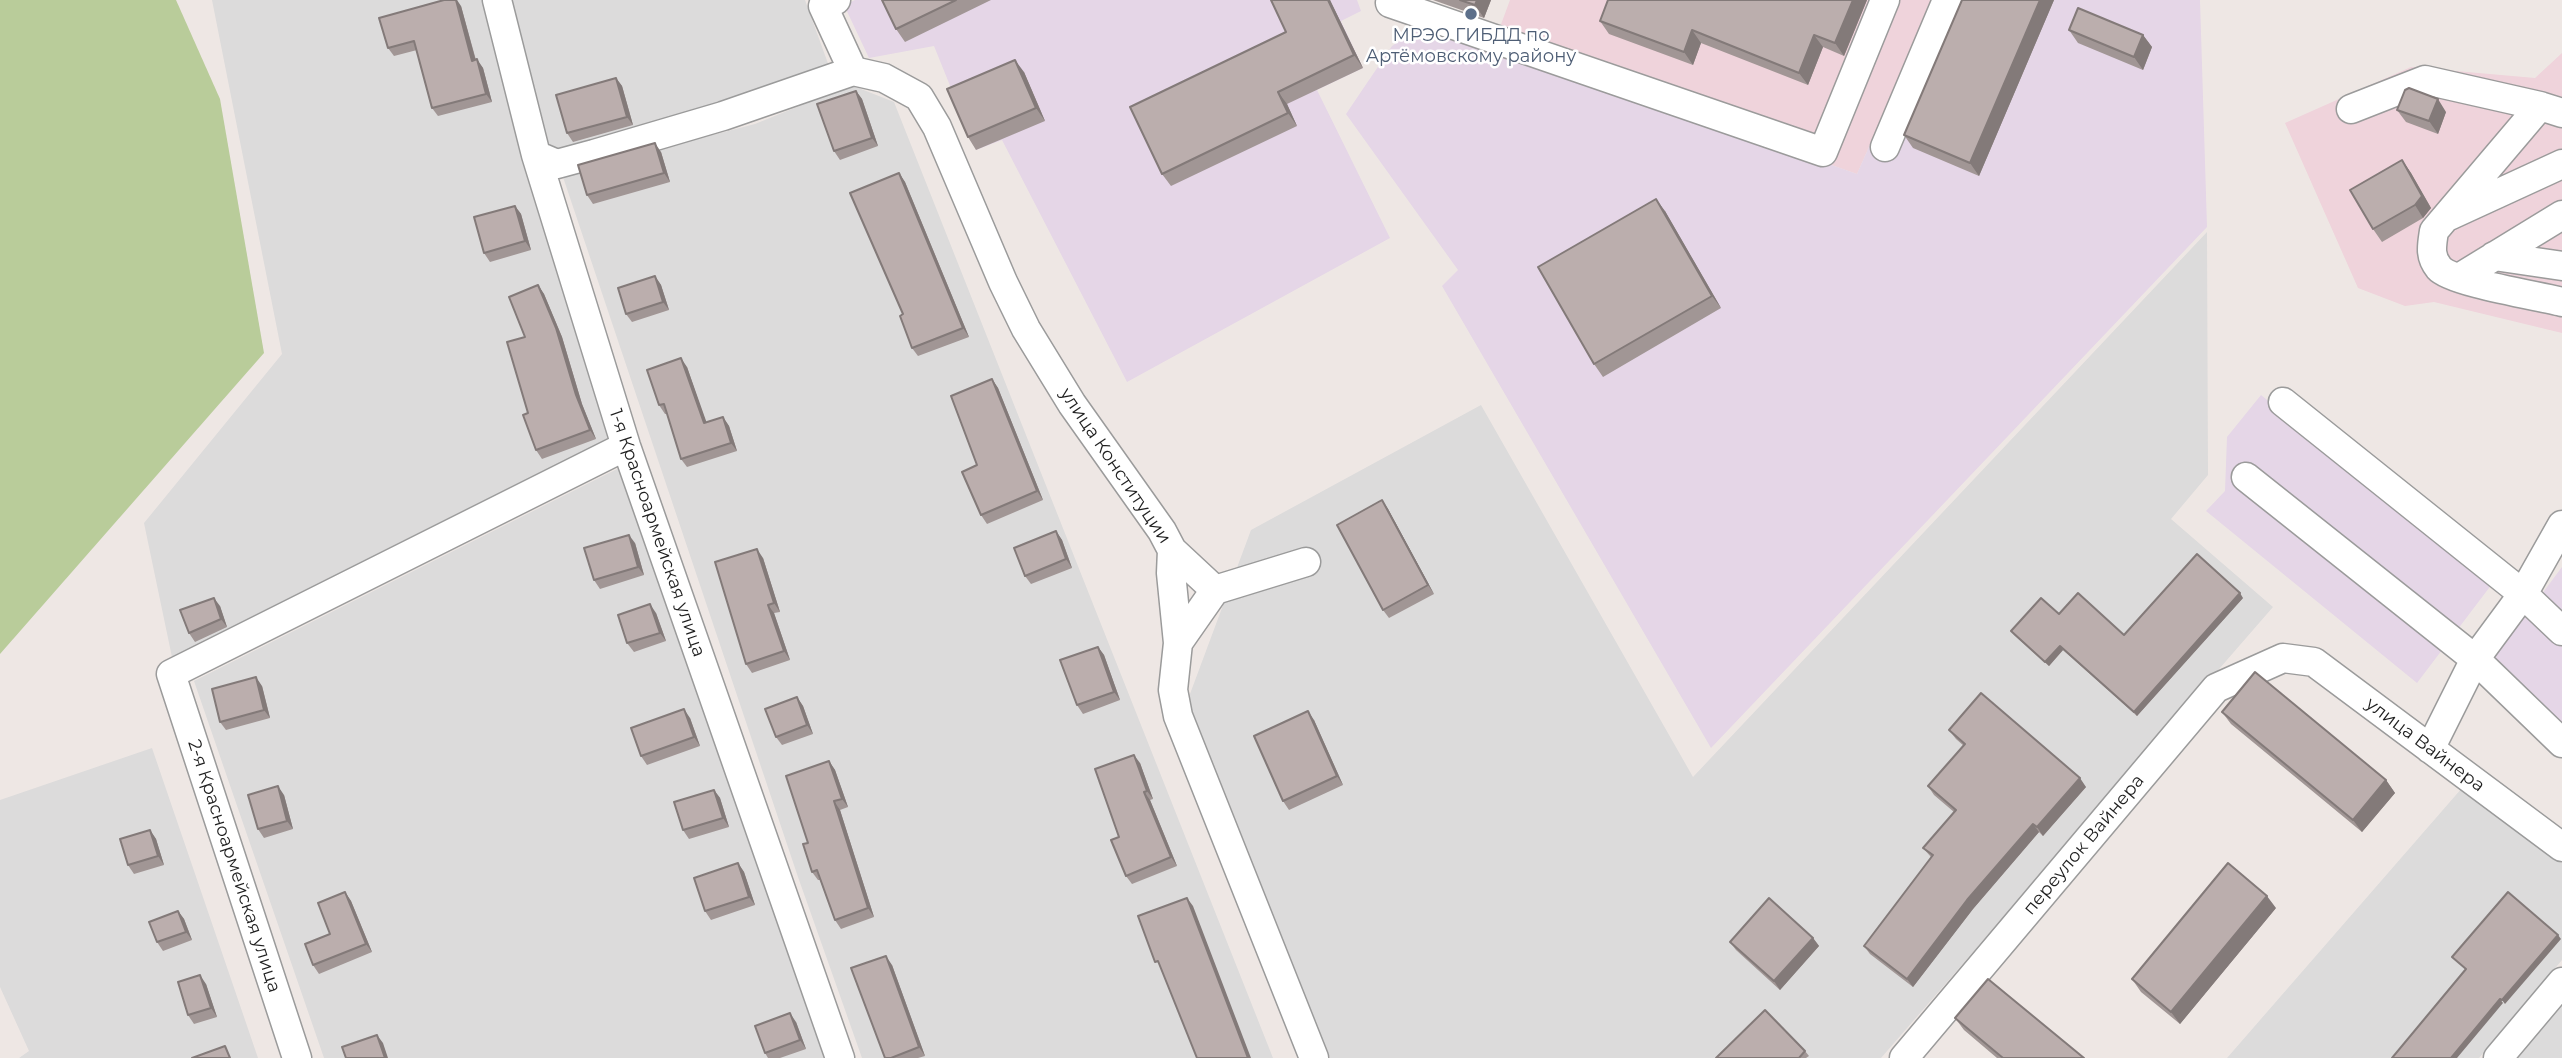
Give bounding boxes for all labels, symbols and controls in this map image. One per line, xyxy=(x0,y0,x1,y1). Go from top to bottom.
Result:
marker: МРЭО ГИБДД по Артёмовскому району xyxy=(1463,6,1479,22)
place label: МРЭО ГИБДД по Артёмовскому району xyxy=(1366,25,1576,68)
street label: улица Конституции xyxy=(1055,384,1175,548)
street label: 1-я Красноармейская улица xyxy=(604,406,710,660)
street label: улица Вайнера xyxy=(2361,693,2489,797)
street label: 2-я Красноармейская улица xyxy=(183,737,285,995)
street label: переулок Вайнера xyxy=(2019,770,2149,920)

